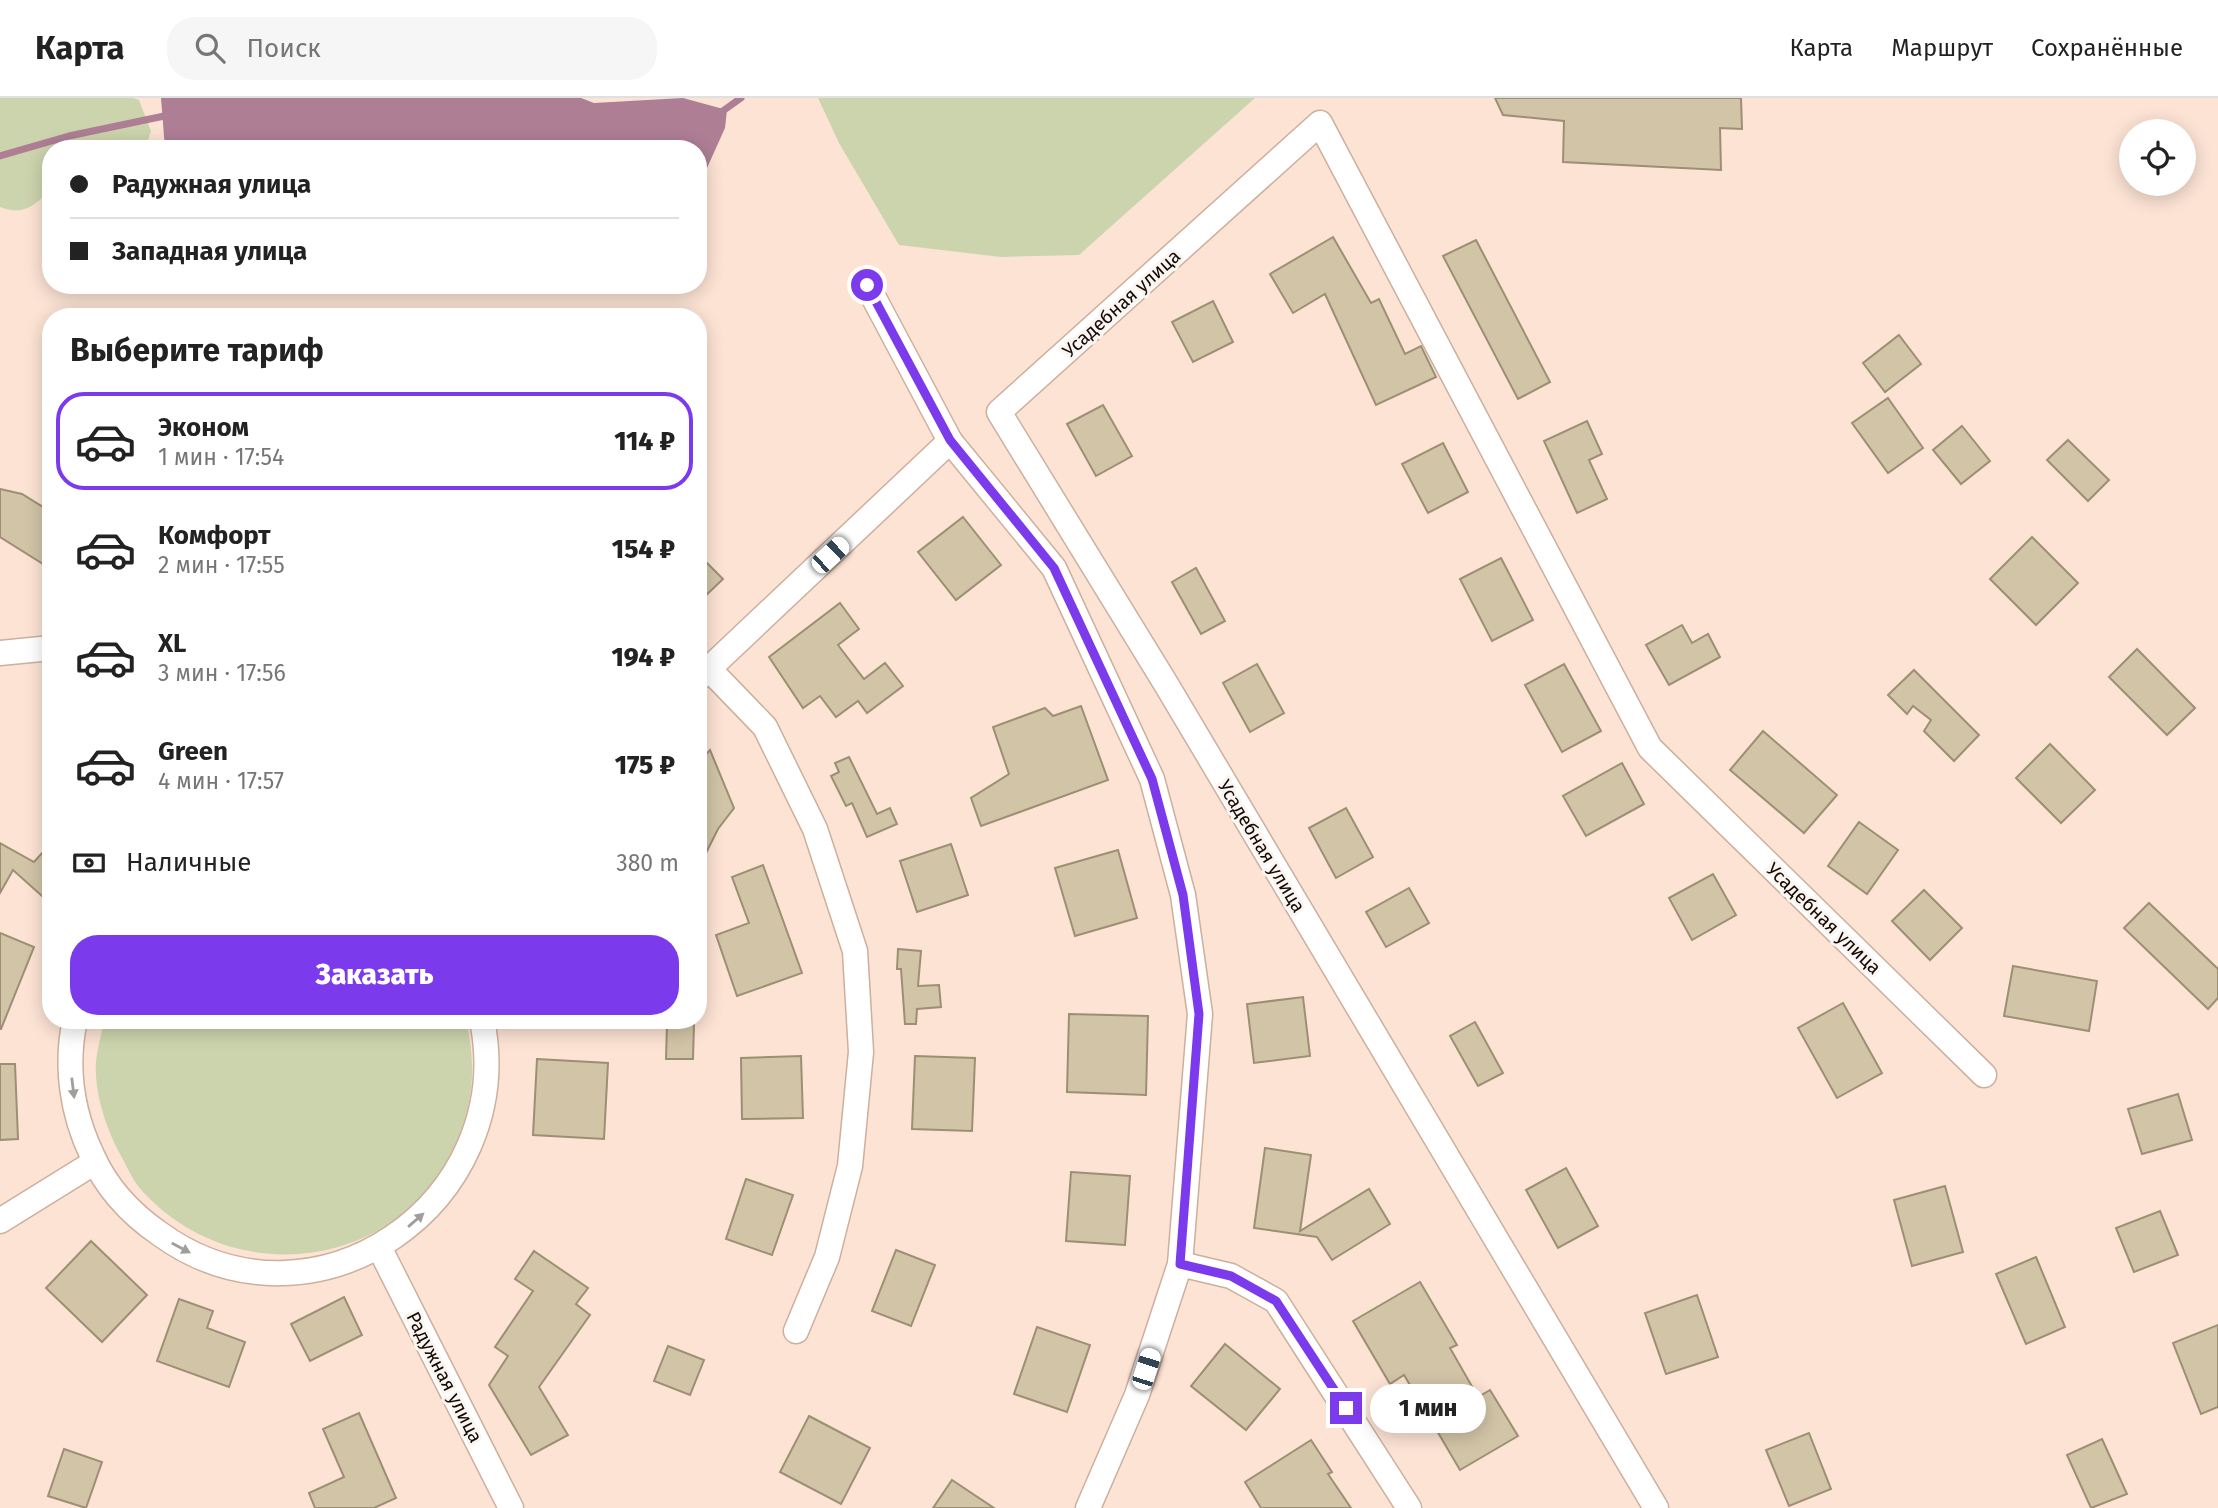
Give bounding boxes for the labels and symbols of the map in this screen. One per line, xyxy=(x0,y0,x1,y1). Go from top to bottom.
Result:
street label: Усадебная улица xyxy=(1058,244,1185,362)
route start xyxy=(851,269,883,301)
car xyxy=(808,533,853,577)
street label: Усадебная улица xyxy=(1213,776,1310,917)
street label: Усадебная улица xyxy=(1761,858,1886,979)
one-way arrow xyxy=(67,1077,78,1099)
one-way arrow xyxy=(407,1212,425,1228)
one-way arrow xyxy=(172,1241,192,1253)
street label: Радужная улица xyxy=(402,1308,487,1447)
car xyxy=(1130,1346,1163,1392)
callout: 1 мин xyxy=(1370,1384,1486,1432)
route end xyxy=(1330,1392,1362,1424)

